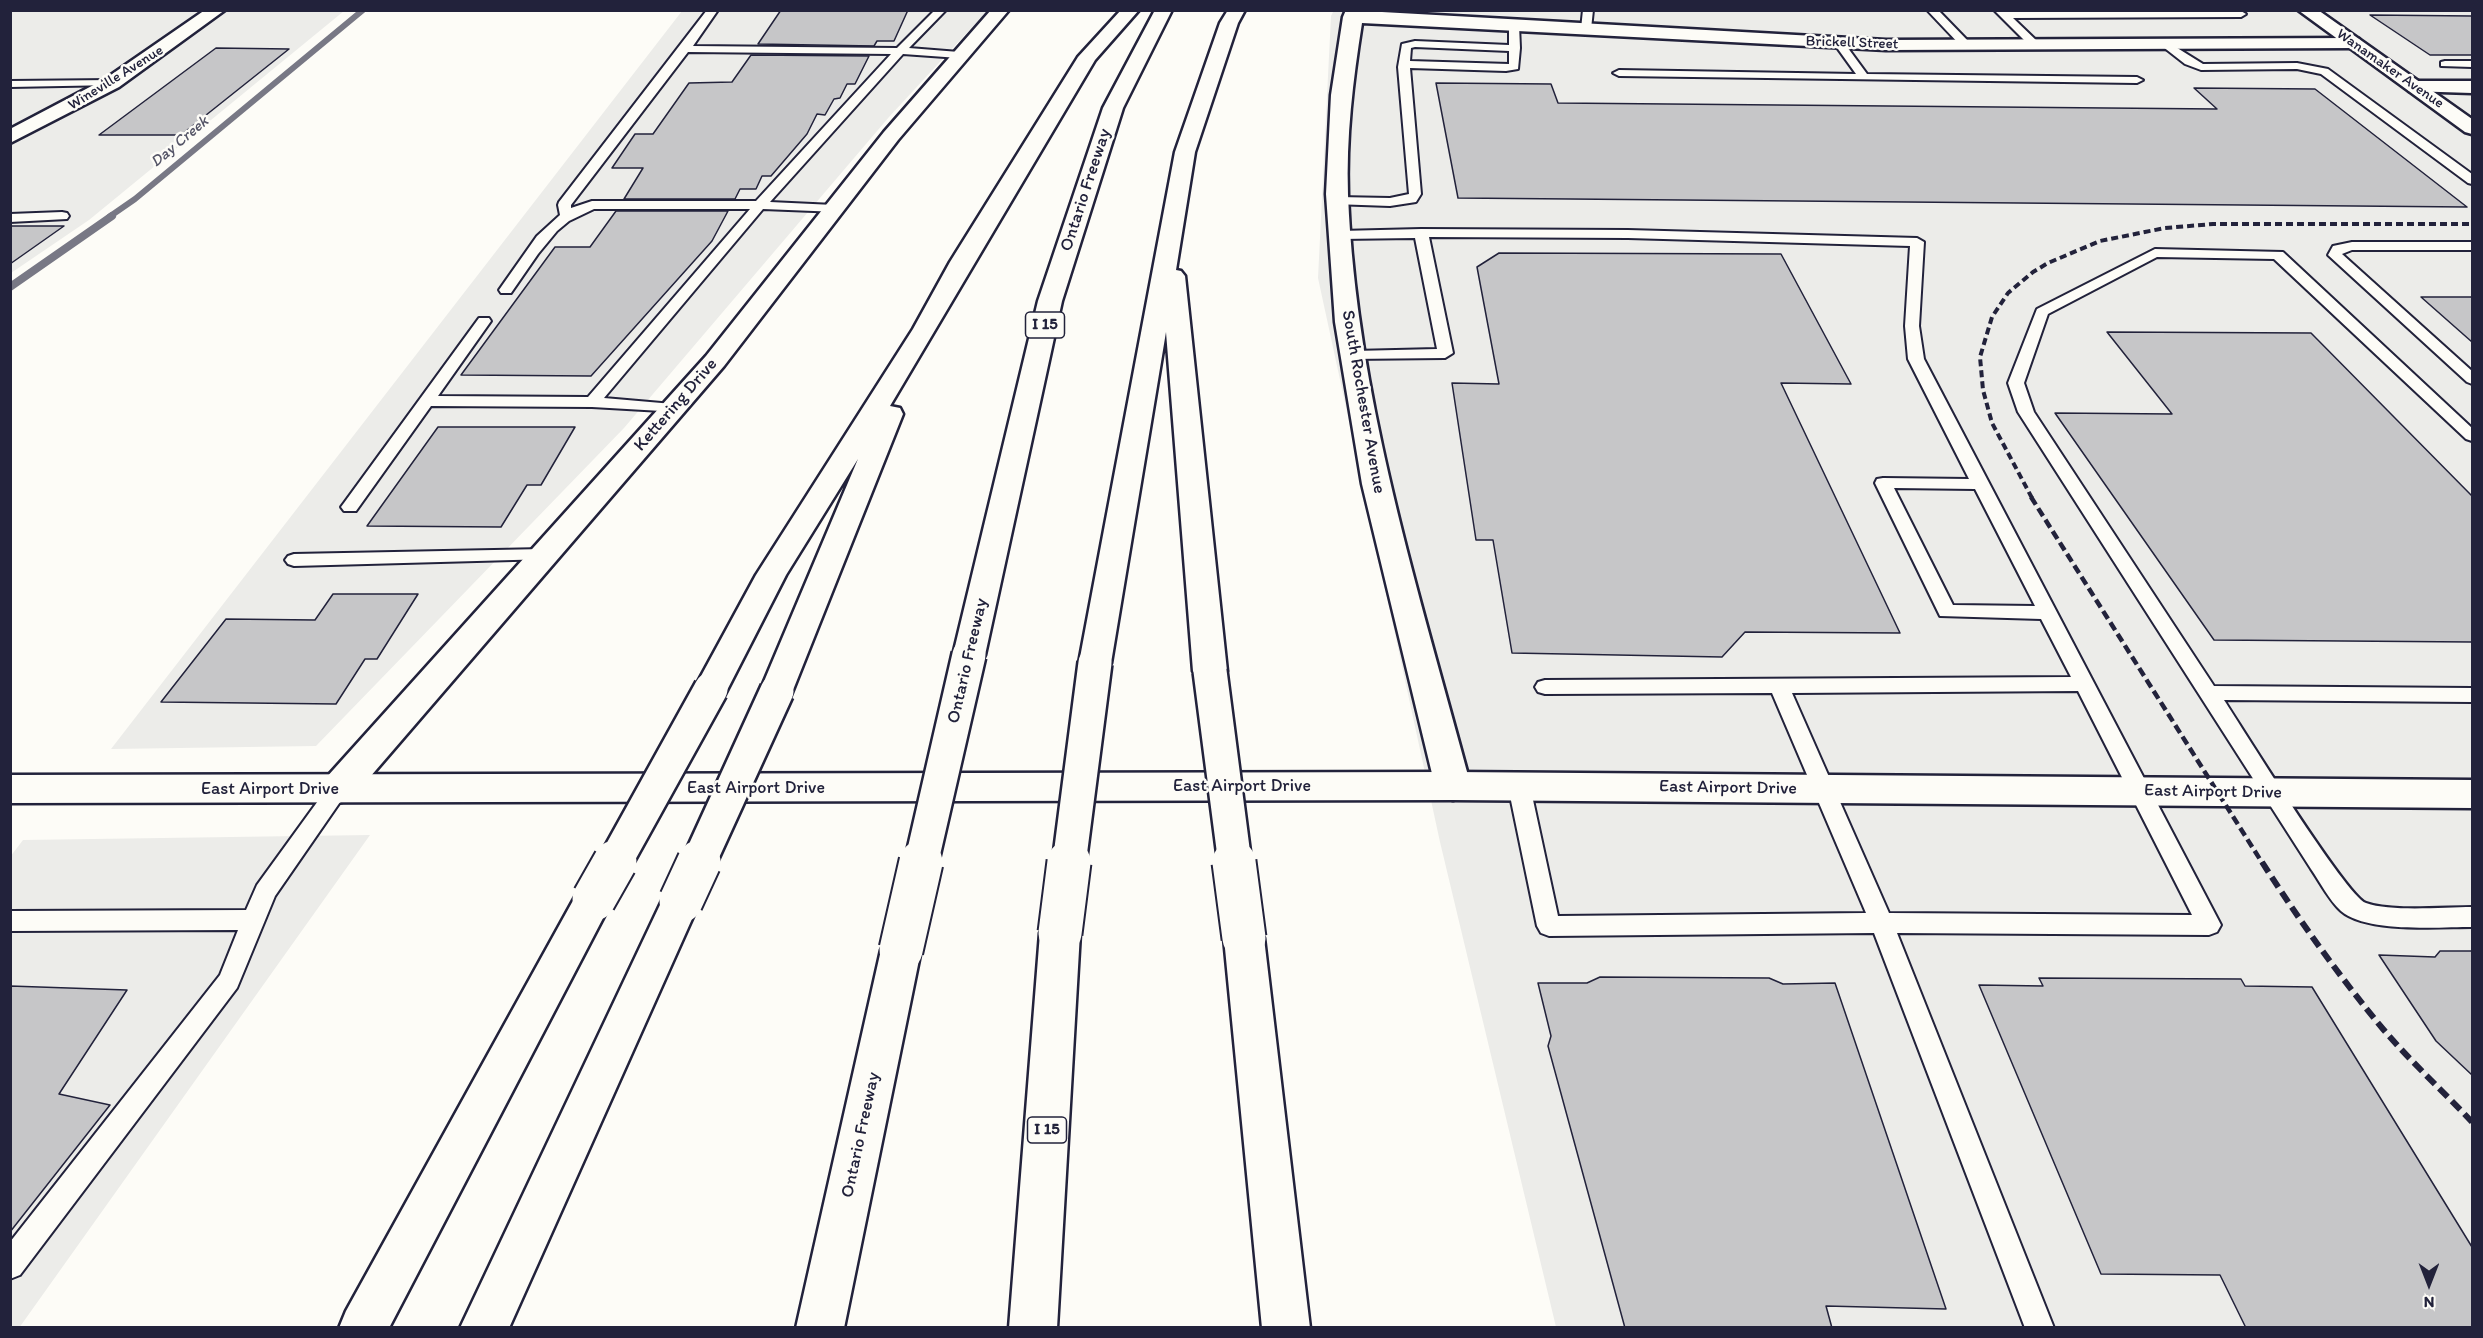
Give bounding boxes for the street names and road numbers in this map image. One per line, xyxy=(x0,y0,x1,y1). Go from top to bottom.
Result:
street label: Wanamaker Avenue xyxy=(2333,25,2447,113)
street label: Brickell Street xyxy=(1805,32,1899,54)
street label: Wineville Avenue xyxy=(65,42,167,114)
street label: Ontario Freeway xyxy=(1056,126,1116,254)
street label: South Rochester Avenue xyxy=(1336,309,1390,495)
road number: I 15 xyxy=(1026,312,1064,338)
street label: Kettering Drive xyxy=(630,354,722,456)
street label: Ontario Freeway xyxy=(943,596,993,726)
street label: East Airport Drive xyxy=(1173,775,1311,797)
street label: East Airport Drive xyxy=(1659,776,1797,800)
street label: East Airport Drive xyxy=(687,777,825,799)
street label: East Airport Drive xyxy=(201,778,339,800)
street label: East Airport Drive xyxy=(2144,780,2282,804)
street label: Ontario Freeway xyxy=(837,1070,885,1200)
road number: I 15 xyxy=(1028,1117,1066,1143)

